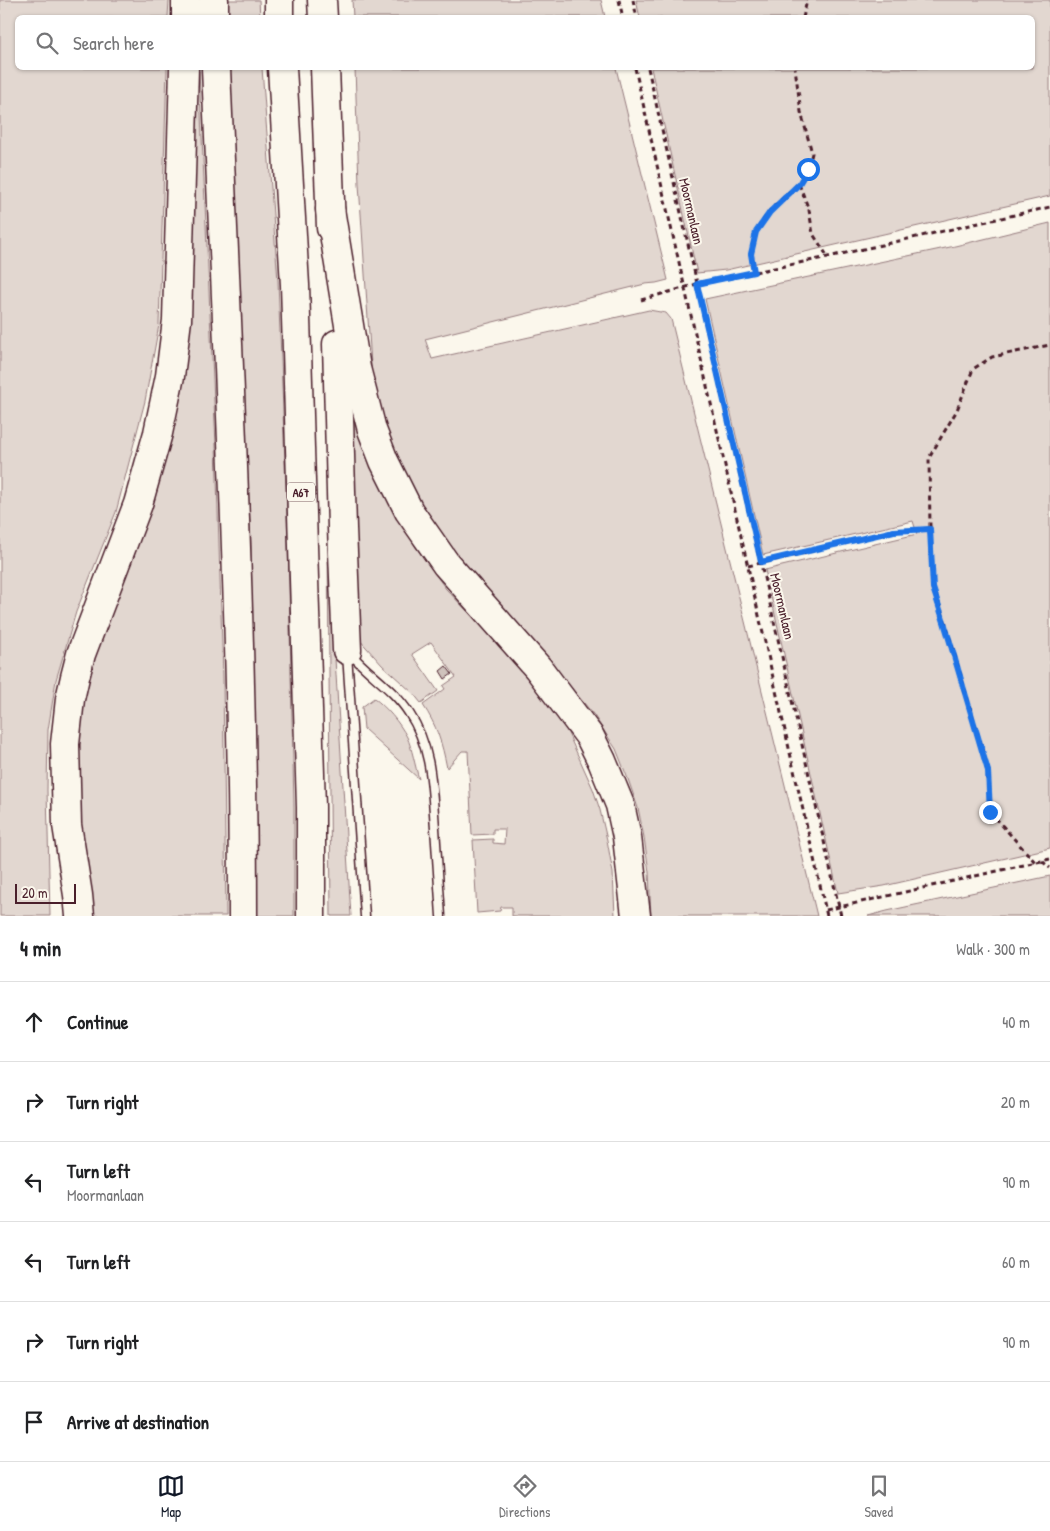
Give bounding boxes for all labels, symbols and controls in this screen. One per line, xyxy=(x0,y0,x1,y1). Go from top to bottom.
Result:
search box xyxy=(15,15,1035,70)
icon: search xyxy=(33,29,61,57)
text: Search here xyxy=(73,30,154,56)
route start xyxy=(797,158,820,181)
street label: Moormanlaan xyxy=(675,176,709,246)
road number: A67 xyxy=(287,482,315,502)
street label: Moormanlaan xyxy=(766,571,800,641)
route end xyxy=(979,801,1002,824)
scale bar xyxy=(15,881,76,904)
text: 20 m xyxy=(22,883,48,902)
text: 4 min xyxy=(20,934,61,963)
text: Walk · 300 m xyxy=(956,938,1030,960)
icon: ahead xyxy=(20,1008,48,1036)
text: Continue xyxy=(67,1009,128,1035)
text: 40 m xyxy=(1002,1011,1030,1033)
icon: right xyxy=(20,1088,48,1116)
text: Turn right xyxy=(67,1089,138,1115)
text: 20 m xyxy=(1001,1091,1030,1113)
text: Turn left xyxy=(67,1158,130,1184)
icon: left xyxy=(20,1168,48,1196)
text: 90 m xyxy=(1002,1171,1030,1193)
text: Moormanlaan xyxy=(67,1184,144,1206)
icon: left xyxy=(20,1248,48,1276)
text: Turn left xyxy=(67,1249,130,1275)
text: 60 m xyxy=(1002,1251,1030,1273)
icon: right xyxy=(20,1328,48,1356)
text: Turn right xyxy=(67,1329,138,1355)
text: 90 m xyxy=(1002,1331,1030,1353)
icon: arrive xyxy=(20,1408,48,1436)
text: Arrive at destination xyxy=(67,1409,209,1435)
tab: Map xyxy=(157,1472,185,1521)
tab: Directions xyxy=(499,1472,550,1521)
tab: Saved xyxy=(864,1472,893,1521)

